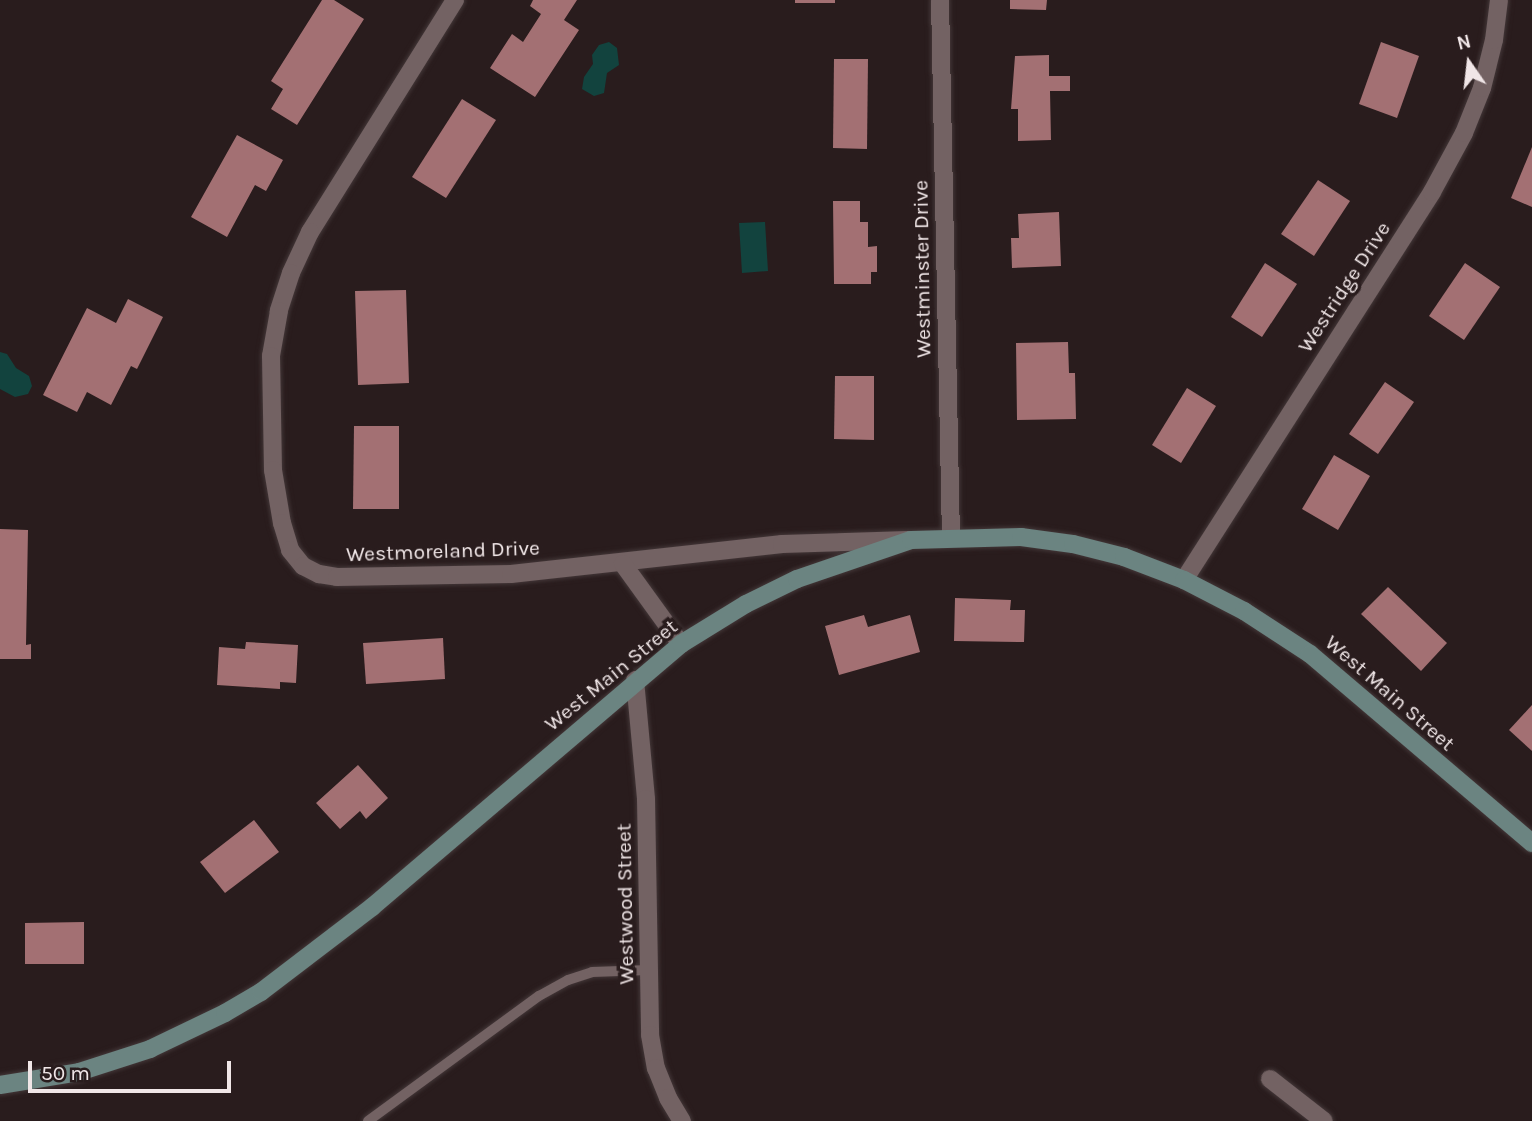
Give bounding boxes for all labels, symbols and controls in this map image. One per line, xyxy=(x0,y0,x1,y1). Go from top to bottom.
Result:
north arrow xyxy=(1434,28,1504,98)
text: N xyxy=(1455,30,1473,55)
street label: Westminster Drive xyxy=(908,180,936,358)
street label: Westridge Drive xyxy=(1292,217,1396,357)
street label: Westmoreland Drive xyxy=(346,535,540,567)
street label: West Main Street xyxy=(539,614,683,736)
street label: West Main Street xyxy=(1320,630,1460,756)
street label: Westwood Street xyxy=(611,823,639,985)
scale bar xyxy=(32,1048,234,1092)
text: 50 m xyxy=(41,1061,90,1085)

